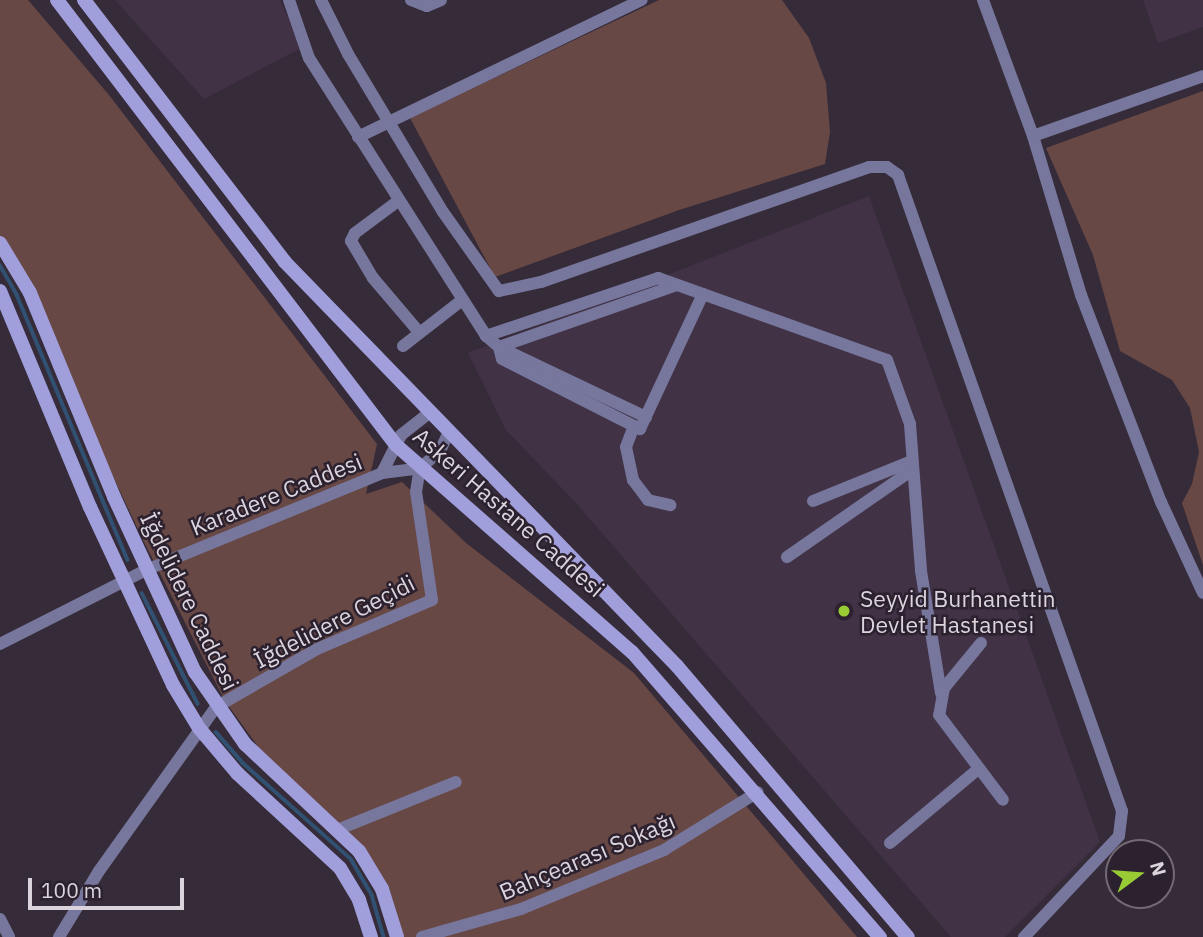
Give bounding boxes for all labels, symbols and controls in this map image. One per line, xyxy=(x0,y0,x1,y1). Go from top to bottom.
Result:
street label: Askeri Hastane Caddesi xyxy=(408,422,610,602)
street label: Karadere Caddesi xyxy=(186,447,366,541)
street label: İğdelidere Caddesi xyxy=(135,508,245,694)
street label: İğdelidere Geçidi xyxy=(249,569,419,673)
place label: Seyyid Burhanettin Devlet Hastanesi xyxy=(860,584,1056,638)
marker: Seyyid Burhanettin Devlet Hastanesi xyxy=(834,601,854,621)
street label: Bahçearası Sokağı xyxy=(495,807,679,905)
north arrow xyxy=(1105,839,1175,909)
text: N xyxy=(1145,859,1172,879)
scale bar xyxy=(32,864,187,908)
text: 100 m xyxy=(41,876,102,904)

